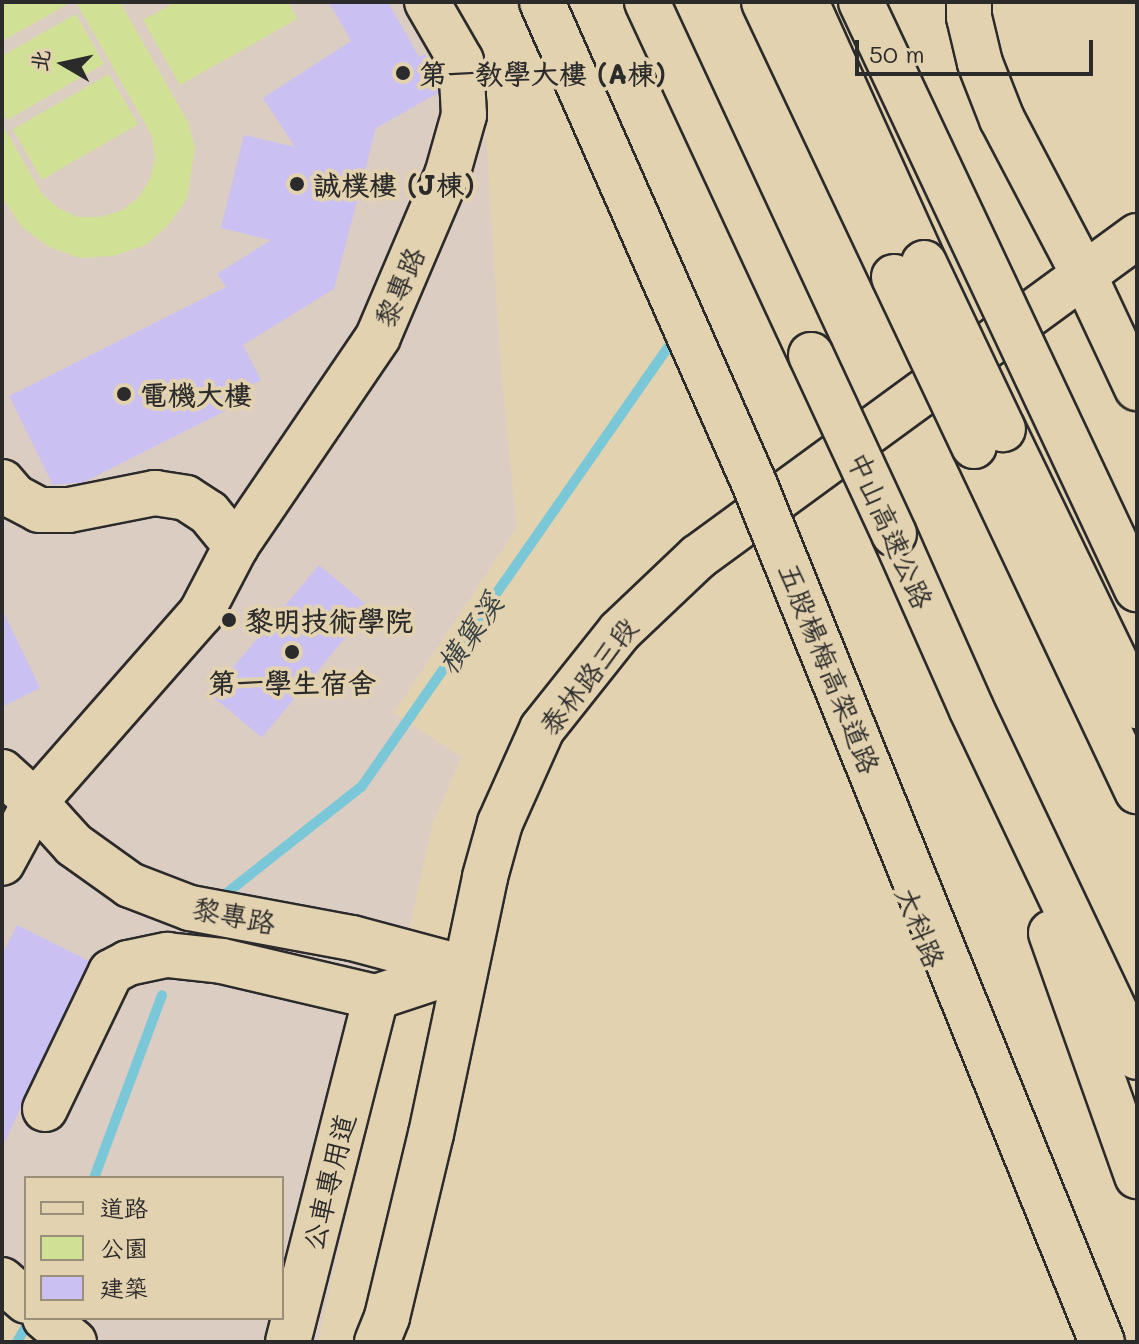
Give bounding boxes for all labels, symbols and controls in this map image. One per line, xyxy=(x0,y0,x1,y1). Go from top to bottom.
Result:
north arrow xyxy=(24,24,104,104)
scale bar xyxy=(859,24,1097,74)
text: 50 m xyxy=(869,38,925,69)
text: 北 xyxy=(24,47,56,73)
place label: 第一教學大樓 (A棟) xyxy=(419,56,666,90)
marker: 第一教學大樓 (A棟) xyxy=(394,64,412,82)
place label: 誠樸樓 (J棟) xyxy=(313,167,475,201)
marker: 誠樸樓 (J棟) xyxy=(288,175,306,193)
street label: 黎專路 xyxy=(367,242,431,332)
place label: 電機大樓 xyxy=(140,377,252,411)
marker: 電機大樓 xyxy=(115,385,133,403)
street label: 中山高速公路 xyxy=(841,446,941,614)
street label: 五股楊梅高架道路 xyxy=(772,558,888,778)
water label: 橫窠溪 xyxy=(428,586,510,680)
place label: 黎明技術學院 xyxy=(245,603,413,637)
street label: 泰林路三段 xyxy=(532,610,644,742)
marker: 黎明技術學院 xyxy=(220,611,238,629)
marker: 第一學生宿舍 xyxy=(283,643,301,661)
place label: 第一學生宿舍 xyxy=(208,665,376,699)
street label: 大科路 xyxy=(890,882,952,972)
street label: 黎專路 xyxy=(190,890,278,940)
street label: 公車專用道 xyxy=(295,1110,361,1254)
legend xyxy=(24,1176,284,1320)
text: 道路 xyxy=(100,1192,148,1223)
text: 公園 xyxy=(100,1232,148,1263)
text: 建築 xyxy=(100,1272,148,1303)

